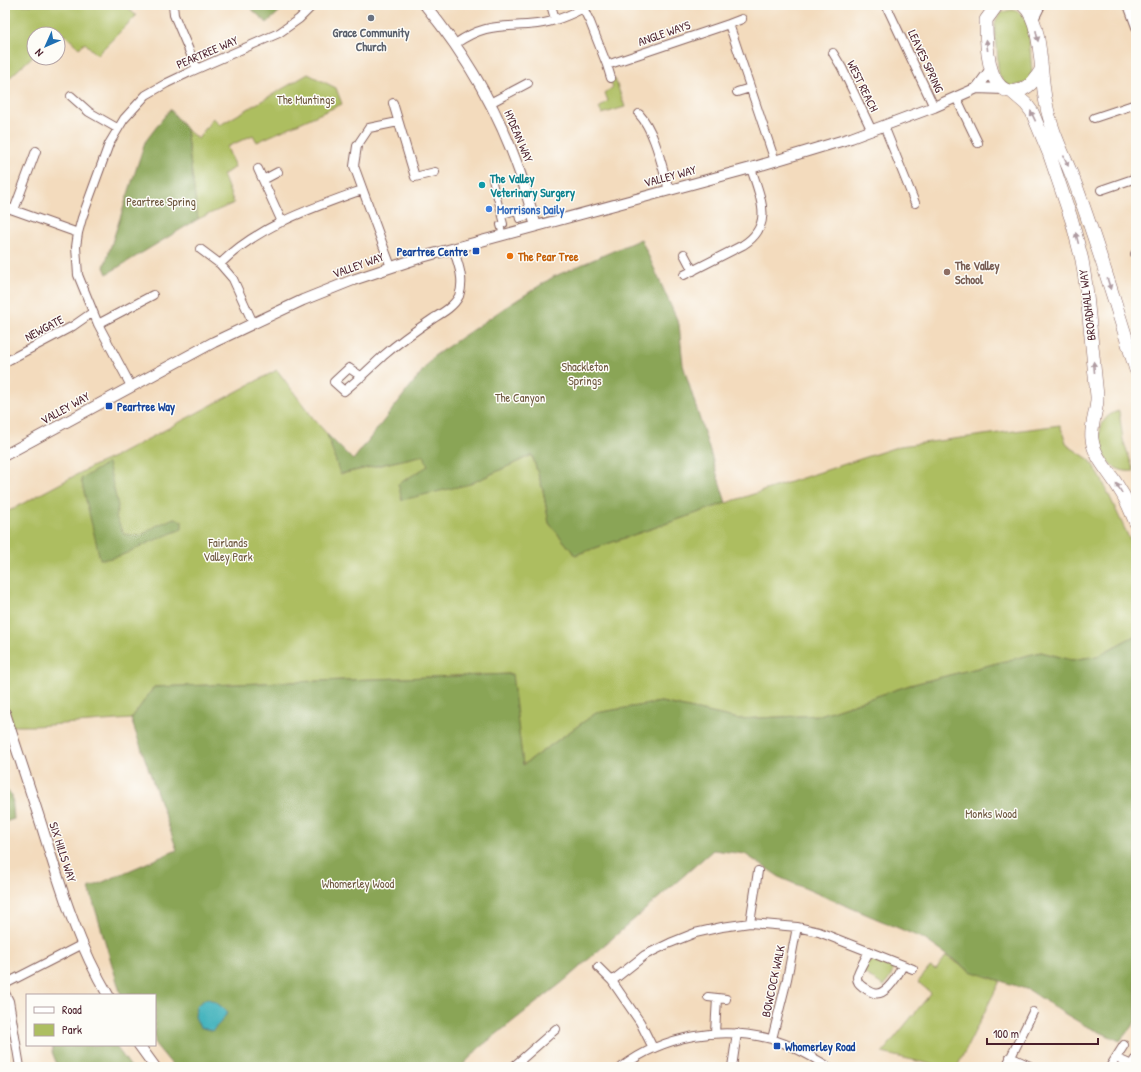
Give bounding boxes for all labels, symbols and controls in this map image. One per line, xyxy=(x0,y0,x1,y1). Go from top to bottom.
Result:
marker: Grace Community Church xyxy=(366,13,376,23)
street label: ANGLE WAYS xyxy=(635,16,693,50)
place label: Grace Community Church xyxy=(332,24,410,55)
north arrow xyxy=(26,26,66,66)
street label: LEAVES SPRING xyxy=(904,27,948,95)
one-way arrow xyxy=(1034,30,1040,42)
street label: PEARTREE WAY xyxy=(174,31,241,73)
one-way arrow xyxy=(984,39,990,51)
text: N xyxy=(32,46,46,60)
street label: WEST REACH xyxy=(843,57,883,115)
park label: The Muntings xyxy=(277,91,335,108)
street label: HYDEAN WAY xyxy=(500,107,538,165)
one-way arrow xyxy=(1030,110,1036,121)
one-way arrow xyxy=(1063,156,1069,168)
street label: VALLEY WAY xyxy=(642,161,699,191)
place label: The Valley Veterinary Surgery xyxy=(489,170,575,202)
marker: The Valley Veterinary Surgery xyxy=(477,180,487,190)
park label: Peartree Spring xyxy=(126,193,196,210)
place label: Morrisons Daily xyxy=(497,201,565,219)
marker: Morrisons Daily xyxy=(484,204,494,214)
one-way arrow xyxy=(1073,232,1079,244)
place label: Peartree Centre xyxy=(397,243,468,260)
marker: Peartree Centre xyxy=(471,246,481,256)
street label: VALLEY WAY xyxy=(330,248,387,282)
place label: The Pear Tree xyxy=(517,248,579,265)
marker: The Pear Tree xyxy=(505,251,515,261)
place label: The Valley School xyxy=(954,257,1000,288)
marker: The Valley School xyxy=(942,267,952,277)
street label: BROADHALL WAY xyxy=(1074,268,1100,342)
one-way arrow xyxy=(1106,278,1112,290)
street label: NEWGATE xyxy=(22,310,67,345)
park label: Shackleton Springs xyxy=(561,358,609,389)
one-way arrow xyxy=(1091,361,1097,373)
street label: VALLEY WAY xyxy=(38,387,93,428)
park label: The Canyon xyxy=(495,389,545,406)
place label: Peartree Way xyxy=(117,398,175,416)
marker: Peartree Way xyxy=(104,401,114,411)
one-way arrow xyxy=(1116,482,1123,494)
park label: Fairlands Valley Park xyxy=(203,534,253,565)
park label: Monks Wood xyxy=(965,805,1017,822)
street label: SIX HILLS WAY xyxy=(45,820,81,885)
park label: Whomerley Wood xyxy=(322,875,395,892)
street label: BOWCOCK WALK xyxy=(757,943,789,1018)
legend xyxy=(26,994,156,1046)
text: Road xyxy=(62,1001,82,1018)
scale bar xyxy=(987,1020,1098,1046)
text: Park xyxy=(62,1021,82,1038)
text: 100 m xyxy=(993,1025,1019,1042)
place label: Whomerley Road xyxy=(785,1038,856,1056)
marker: Whomerley Road xyxy=(772,1041,782,1051)

